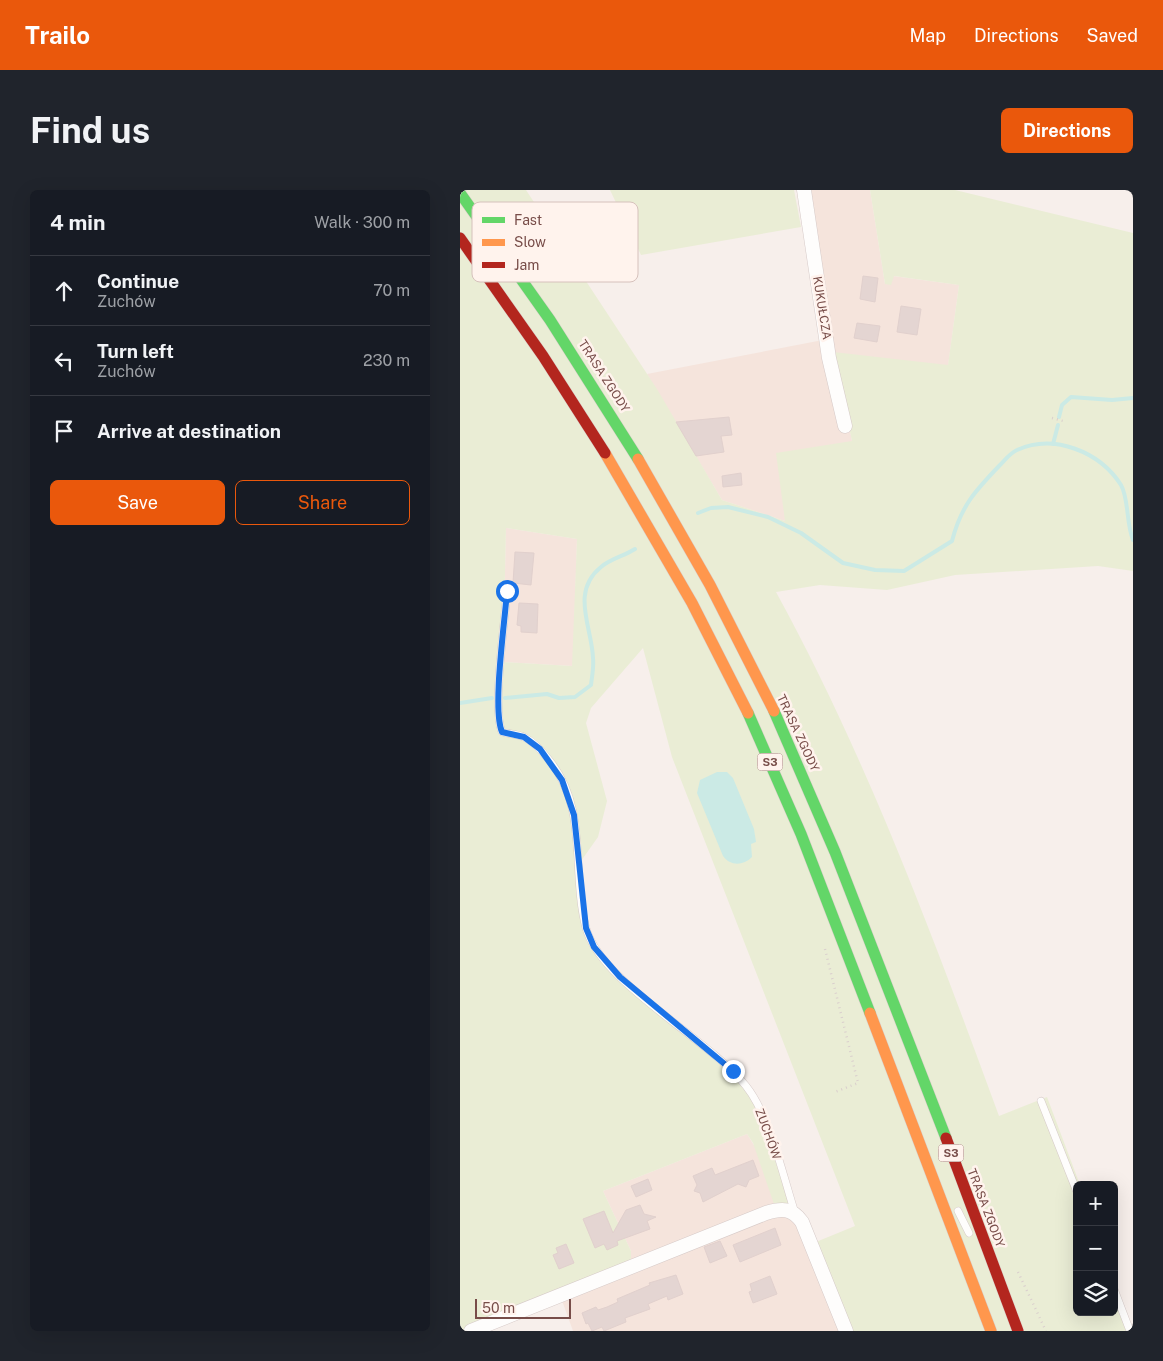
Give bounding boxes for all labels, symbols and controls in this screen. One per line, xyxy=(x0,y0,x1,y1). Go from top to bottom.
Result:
text: Trailo xyxy=(25,21,90,49)
text: Map xyxy=(909,25,946,46)
text: Directions xyxy=(974,25,1059,46)
text: Saved xyxy=(1087,25,1138,46)
button: Directions xyxy=(1001,108,1133,153)
text: Find us xyxy=(30,110,150,151)
legend xyxy=(472,202,638,282)
text: 4 min xyxy=(50,210,105,235)
text: Fast xyxy=(514,212,542,228)
text: Walk · 300 m xyxy=(314,213,410,232)
text: Slow xyxy=(514,234,546,250)
text: Jam xyxy=(514,257,539,273)
text: Continue xyxy=(97,270,179,292)
street label: KUKUŁCZA xyxy=(810,275,834,341)
icon: ahead xyxy=(50,277,78,305)
text: 70 m xyxy=(373,281,410,300)
text: Zuchów xyxy=(97,292,156,311)
street label: TRASA ZGODY xyxy=(575,337,633,415)
text: Turn left xyxy=(97,340,174,362)
icon: left xyxy=(50,347,78,375)
text: 230 m xyxy=(363,351,410,370)
text: Zuchów xyxy=(97,362,156,381)
icon: arrive xyxy=(50,417,78,445)
text: Arrive at destination xyxy=(97,420,281,442)
button: Save xyxy=(50,480,225,525)
button: Share xyxy=(235,480,410,525)
route start xyxy=(496,580,519,603)
street label: TRASA ZGODY xyxy=(774,692,822,774)
road number: S3 xyxy=(758,754,782,770)
route end xyxy=(722,1060,745,1083)
street label: ZUCHÓW xyxy=(752,1106,784,1162)
road number: S3 xyxy=(938,1144,964,1161)
street label: TRASA ZGODY xyxy=(965,1167,1008,1250)
map controls xyxy=(1073,1181,1118,1316)
button: + xyxy=(1073,1181,1118,1226)
button: − xyxy=(1073,1226,1118,1271)
button: layers xyxy=(1073,1271,1118,1316)
scale bar xyxy=(475,1296,571,1319)
text: 50 m xyxy=(482,1300,515,1316)

